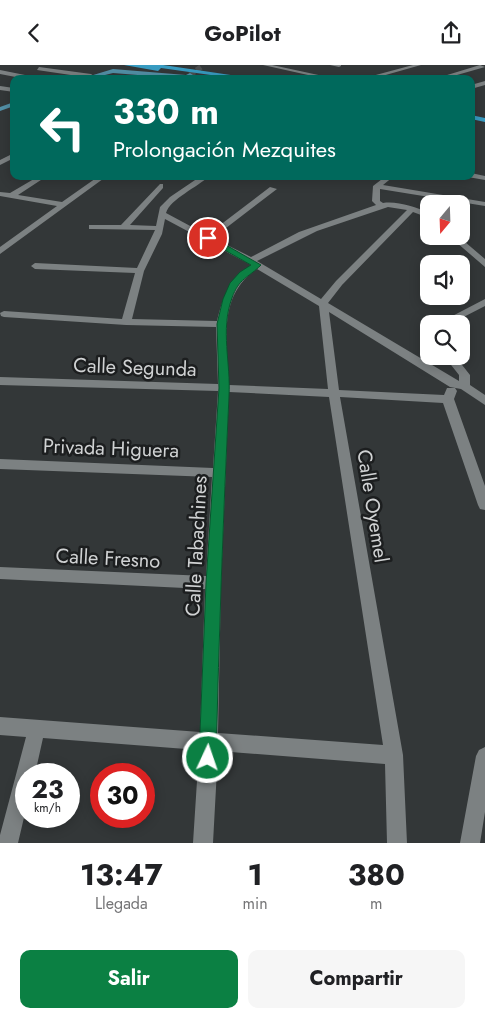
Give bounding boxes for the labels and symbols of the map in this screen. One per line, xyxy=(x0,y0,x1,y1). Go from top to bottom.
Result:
north arrow xyxy=(420,195,470,245)
pin xyxy=(187,217,229,259)
street label: Calle Segunda xyxy=(73,351,197,384)
street label: Privada Higuera xyxy=(42,432,180,465)
street label: Calle Oyemel xyxy=(349,447,396,565)
street label: Calle Tabachines xyxy=(178,475,215,617)
street label: Calle Fresno xyxy=(55,541,161,576)
position arrow xyxy=(181,731,233,783)
speed limit sign: 30 xyxy=(90,763,155,828)

